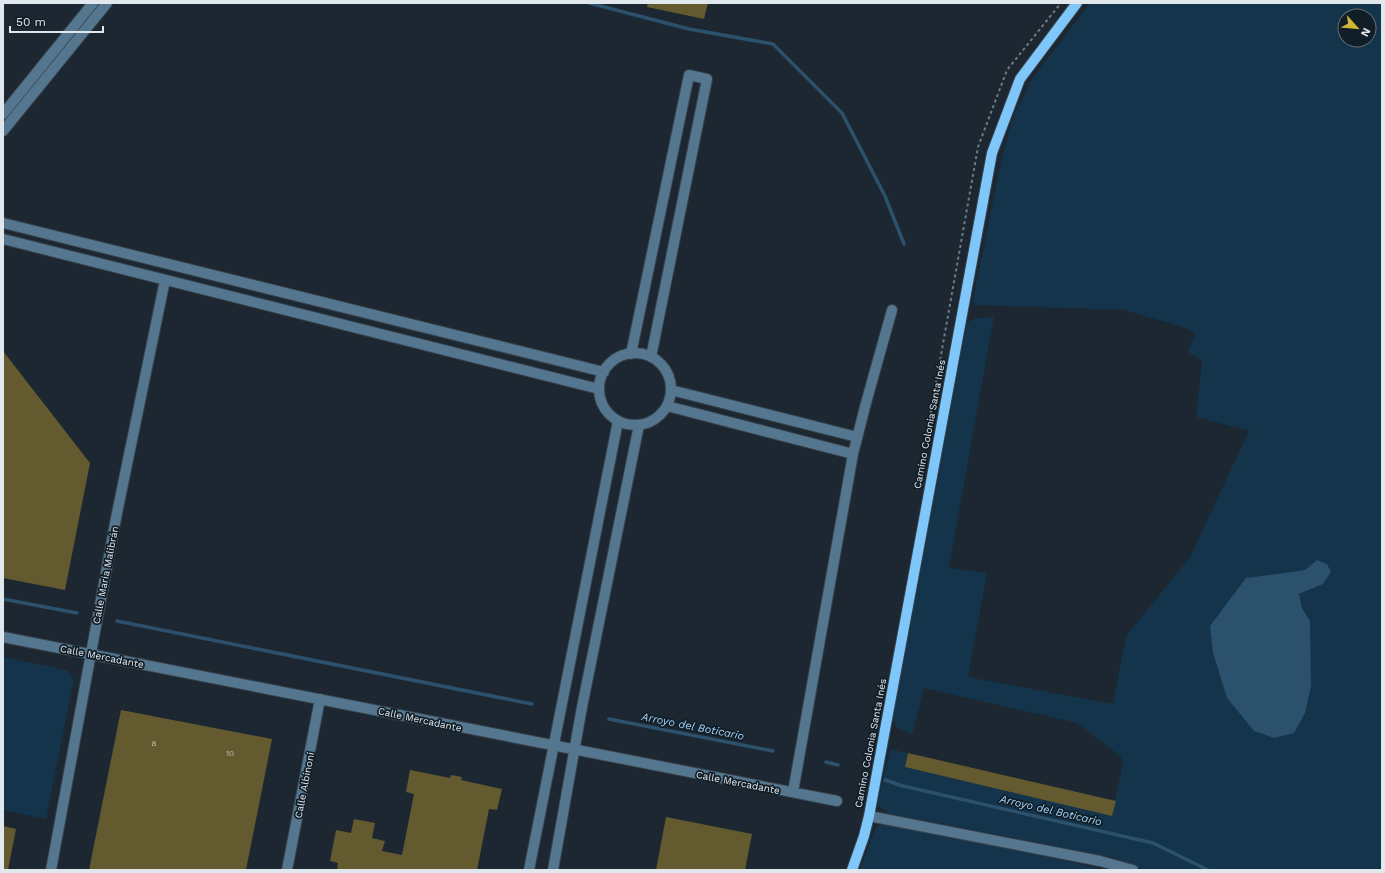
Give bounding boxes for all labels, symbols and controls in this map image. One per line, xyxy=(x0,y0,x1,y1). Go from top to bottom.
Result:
scale bar xyxy=(10,8,103,34)
north arrow xyxy=(1337,8,1377,48)
text: 50 m xyxy=(16,15,46,29)
text: N xyxy=(1358,26,1373,39)
street label: Camino Colonia Santa Inés xyxy=(912,359,947,490)
street label: Calle María Malibrán xyxy=(91,525,120,625)
street label: Calle Mercadante xyxy=(59,643,145,670)
street label: Camino Colonia Santa Inés xyxy=(853,678,888,809)
street label: Calle Mercadante xyxy=(377,705,463,734)
water label: Arroyo del Boticario xyxy=(639,710,745,743)
house number: 8 xyxy=(152,739,157,748)
house number: 10 xyxy=(226,749,234,758)
street label: Calle Albinoni xyxy=(293,751,316,819)
street label: Calle Mercadante xyxy=(695,769,781,796)
water label: Arroyo del Boticario xyxy=(998,792,1103,829)

